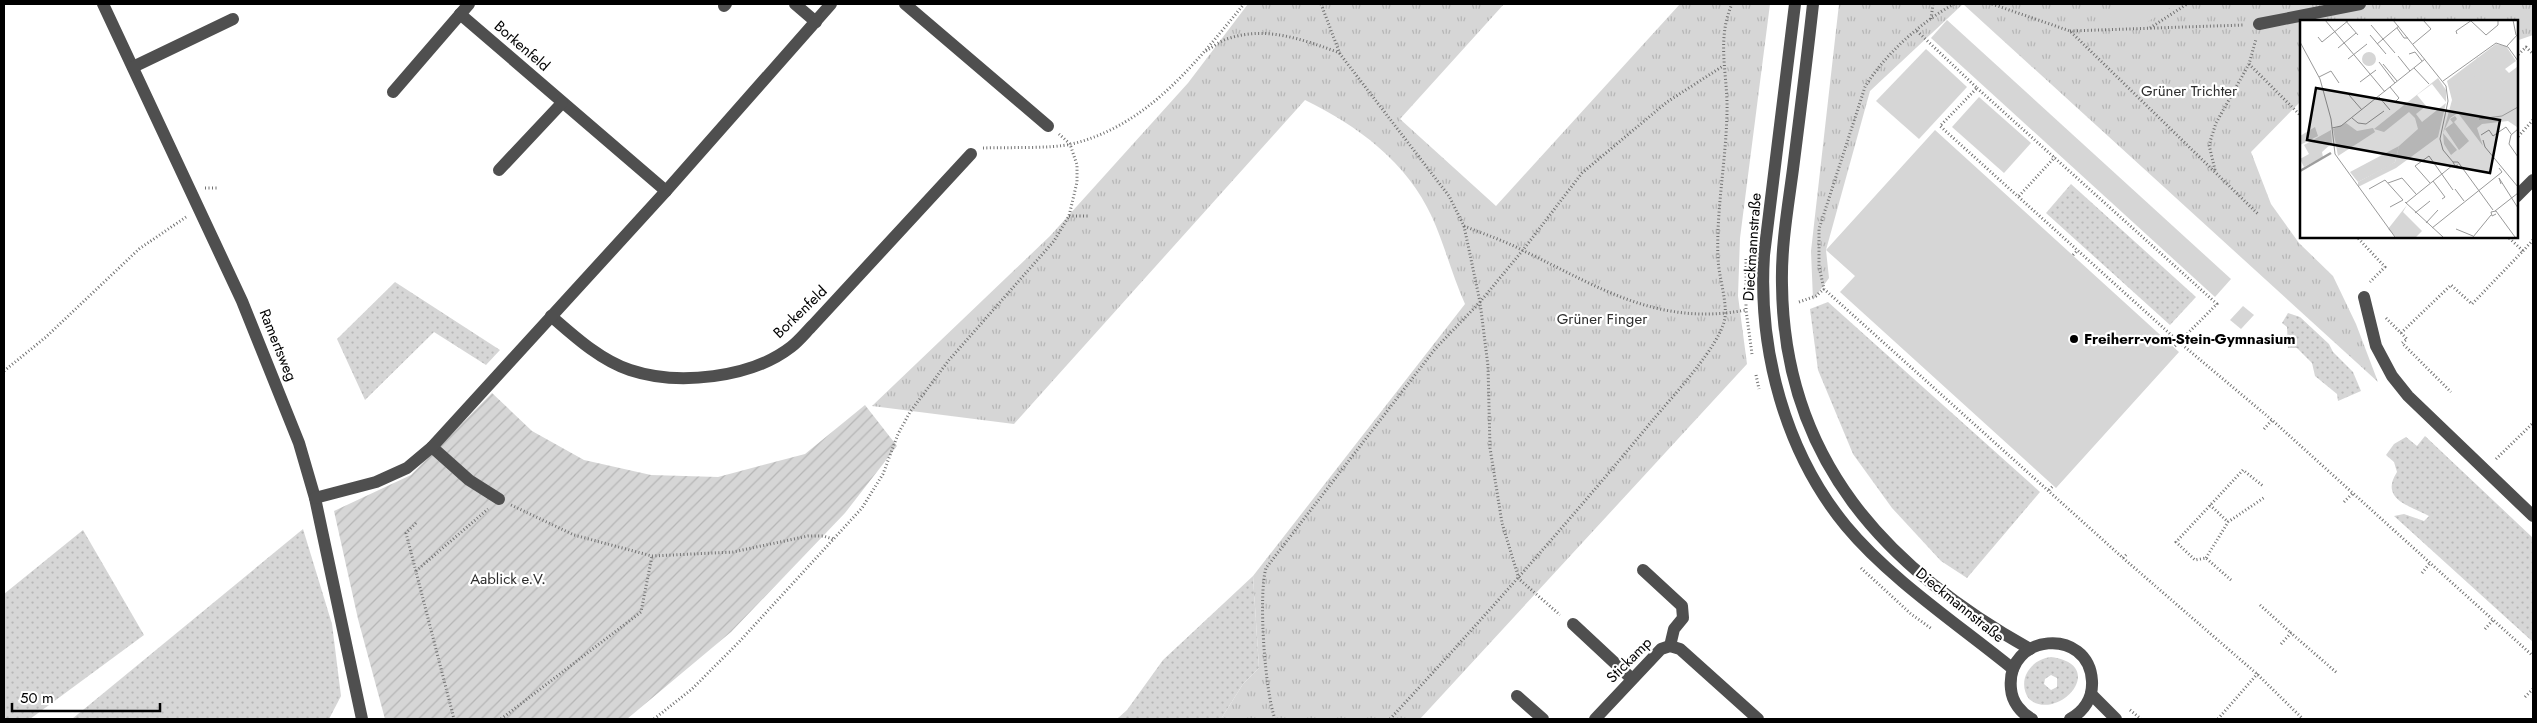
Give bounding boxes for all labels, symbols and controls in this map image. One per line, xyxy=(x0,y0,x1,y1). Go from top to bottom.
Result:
street label: Borkenfeld xyxy=(489,15,555,77)
inset map xyxy=(2300,20,2517,238)
park label: Grüner Trichter xyxy=(2141,80,2238,102)
street label: Dieckmannstraße xyxy=(1737,192,1767,302)
street label: Borkenfeld xyxy=(768,281,832,343)
street label: Ramertsweg xyxy=(254,306,302,384)
park label: Grüner Finger xyxy=(1557,308,1648,330)
place label: Freiherr-vom-Stein-Gymnasium xyxy=(2084,328,2296,350)
marker: Freiherr-vom-Stein-Gymnasium xyxy=(2068,333,2080,345)
street label: Dieckmannstraße xyxy=(1911,562,2009,648)
park label: Aablick e.V. xyxy=(470,568,546,590)
street label: Stickamp xyxy=(1601,632,1657,688)
scale bar xyxy=(12,680,160,712)
text: 50 m xyxy=(20,687,54,709)

